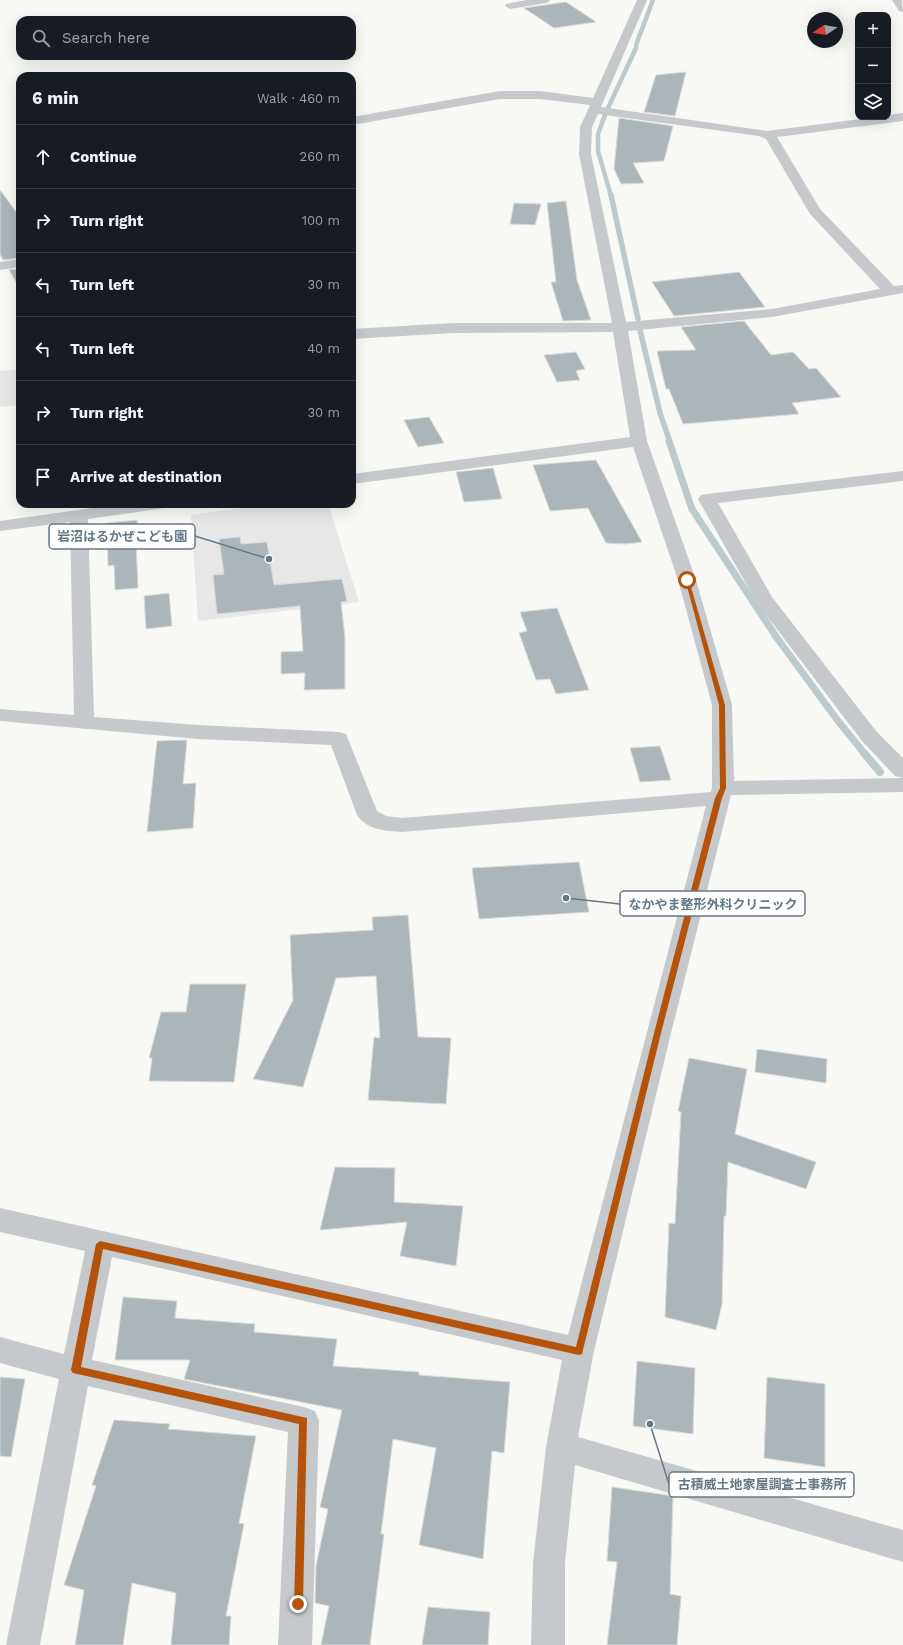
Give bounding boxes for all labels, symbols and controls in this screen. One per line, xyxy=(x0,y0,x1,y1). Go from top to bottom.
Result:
north arrow xyxy=(807,12,843,48)
map controls xyxy=(855,12,891,120)
button: + xyxy=(855,12,891,48)
search box xyxy=(16,16,356,60)
icon: search xyxy=(30,27,52,49)
text: Search here xyxy=(62,29,150,47)
button: − xyxy=(855,48,891,84)
button: layers xyxy=(855,84,891,120)
text: 6 min xyxy=(32,88,79,108)
text: Walk · 460 m xyxy=(257,91,340,106)
icon: ahead xyxy=(32,146,54,168)
text: Continue xyxy=(70,148,137,166)
text: 260 m xyxy=(300,149,340,164)
icon: right xyxy=(32,210,54,232)
text: Turn right xyxy=(70,212,143,230)
text: 100 m xyxy=(302,213,340,228)
icon: left xyxy=(32,274,54,296)
text: Turn left xyxy=(70,276,134,294)
text: 30 m xyxy=(308,277,340,292)
icon: left xyxy=(32,338,54,360)
text: Turn left xyxy=(70,340,134,358)
text: 40 m xyxy=(307,341,340,356)
icon: right xyxy=(32,402,54,424)
text: Turn right xyxy=(70,404,143,422)
text: 30 m xyxy=(308,405,340,420)
icon: arrive xyxy=(32,466,54,488)
text: Arrive at destination xyxy=(70,468,222,486)
callout: 岩沼はるかぜこども園 xyxy=(49,524,195,549)
text: 岩沼はるかぜこども園 xyxy=(57,529,187,544)
route start xyxy=(678,571,696,589)
callout: なかやま整形外科クリニック xyxy=(620,891,805,916)
text: なかやま整形外科クリニック xyxy=(628,897,798,912)
callout: 古積威土地家屋調査士事務所 xyxy=(669,1472,854,1497)
text: 古積威土地家屋調査士事務所 xyxy=(677,1477,847,1492)
route end xyxy=(289,1595,307,1613)

